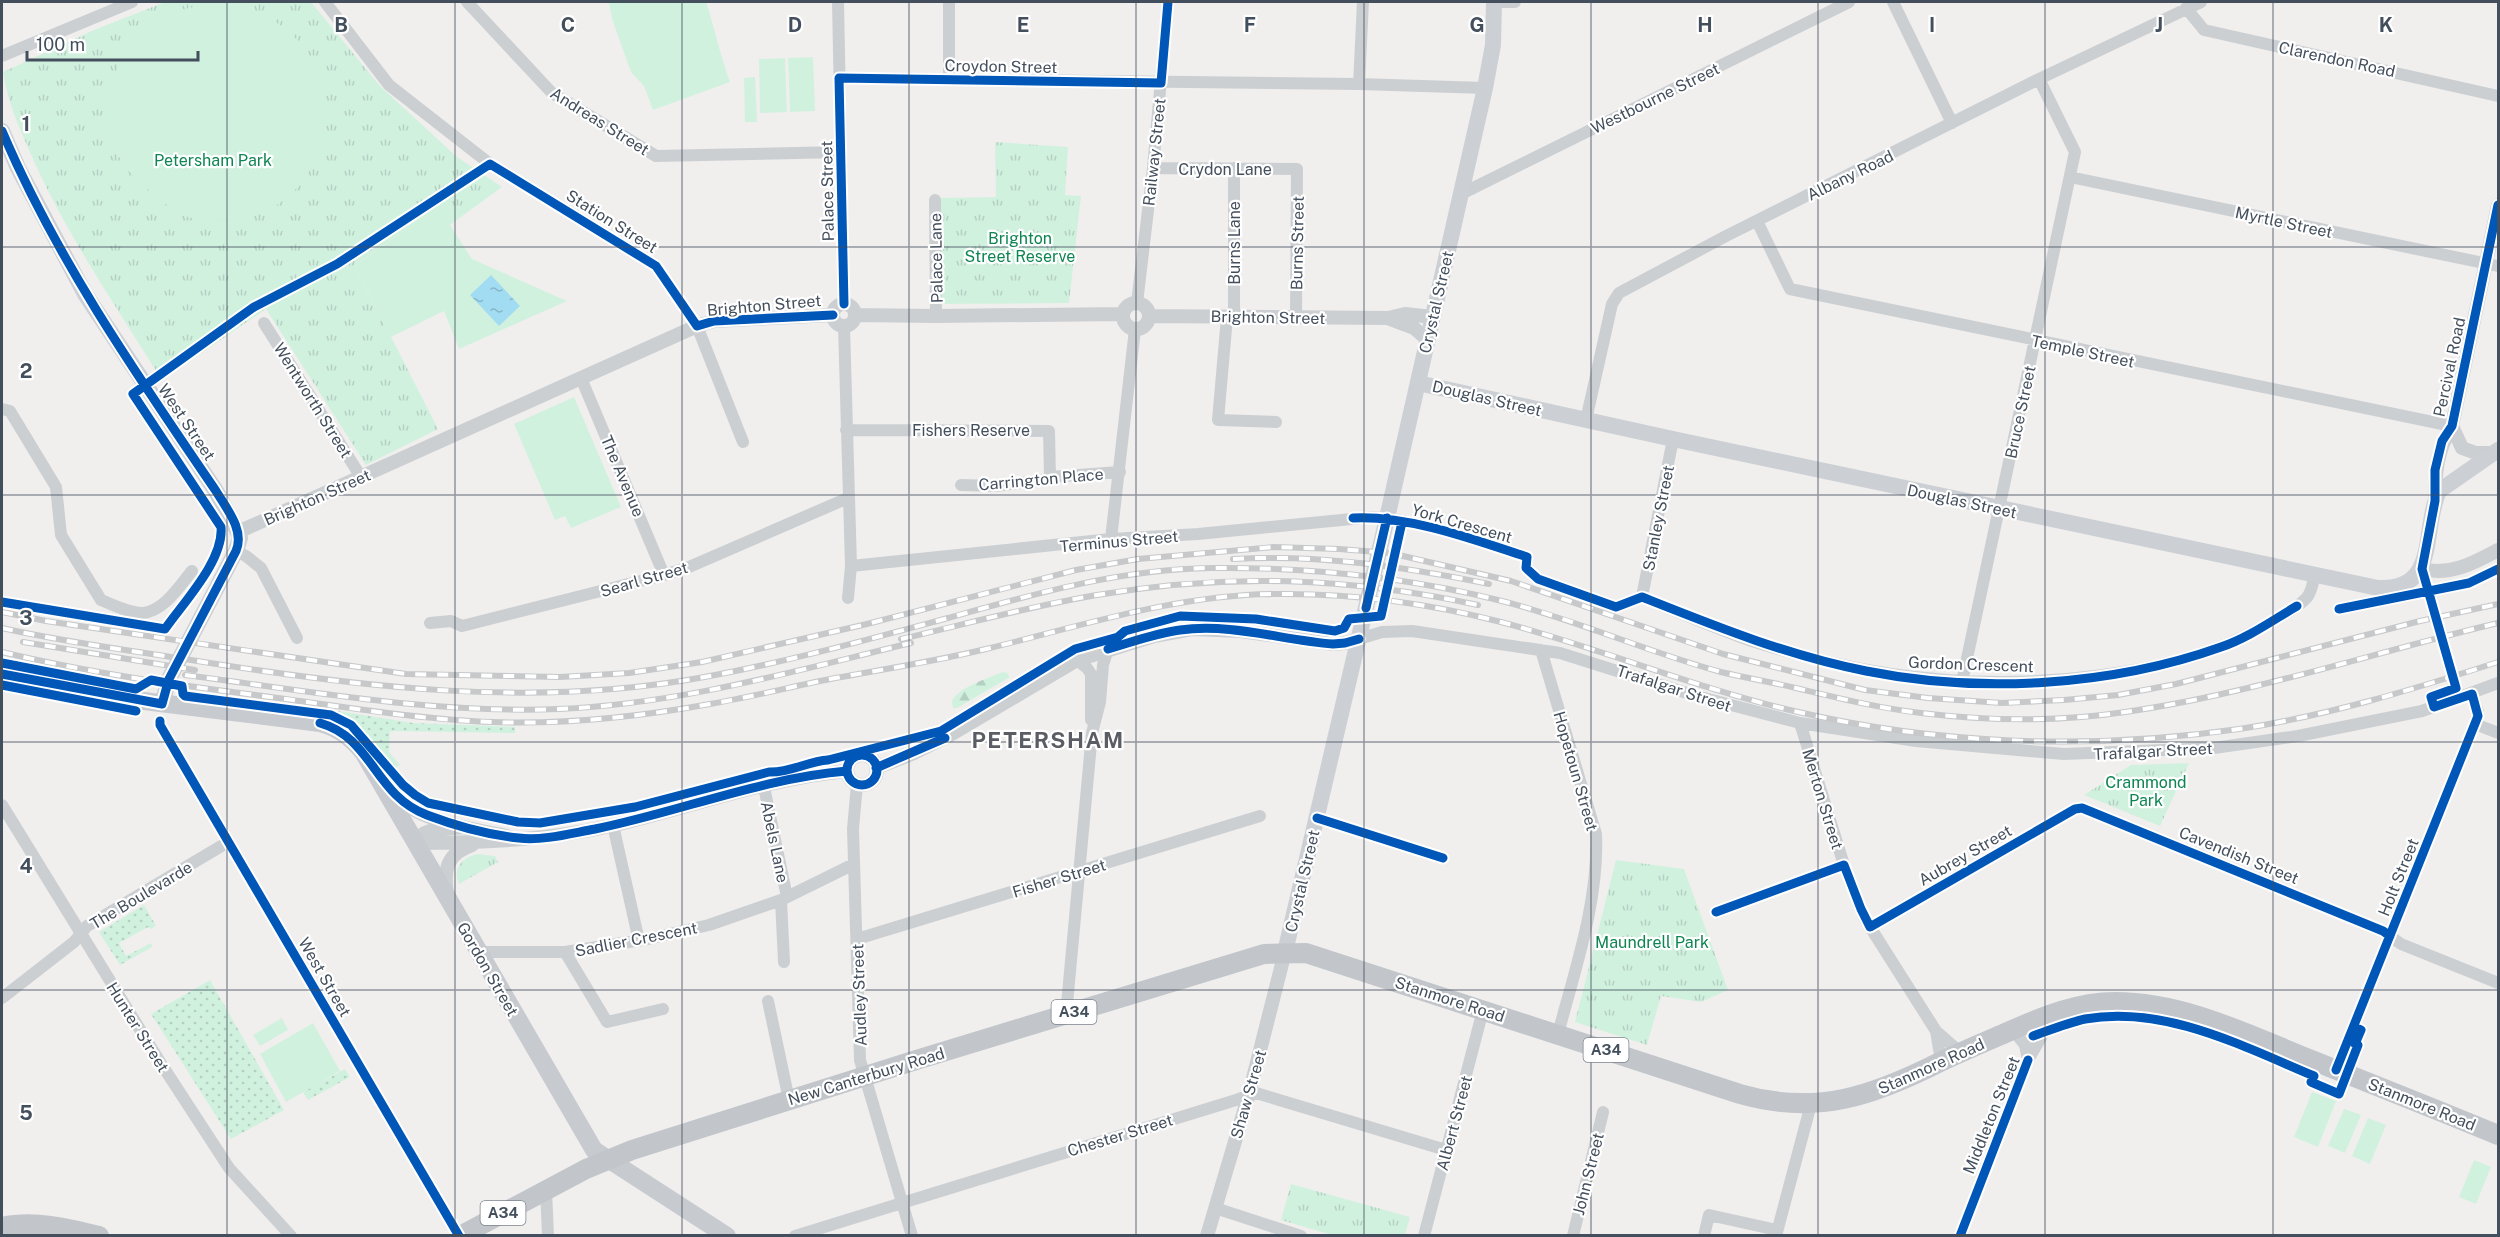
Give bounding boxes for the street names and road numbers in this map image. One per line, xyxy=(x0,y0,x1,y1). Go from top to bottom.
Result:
street label: Clarendon Road xyxy=(2277,38,2397,81)
street label: Croydon Street xyxy=(944,56,1058,77)
street label: Westbourne Street xyxy=(1588,59,1723,138)
street label: Andreas Street xyxy=(547,83,653,159)
street label: Railway Street xyxy=(1139,97,1170,207)
street label: Palace Street xyxy=(817,140,838,242)
street label: Albany Road xyxy=(1804,146,1896,205)
street label: Crydon Lane xyxy=(1178,160,1272,179)
street label: Station Street xyxy=(563,186,661,257)
street label: Burns Street xyxy=(1287,196,1308,290)
street label: Burns Lane xyxy=(1225,201,1244,285)
street label: Myrtle Street xyxy=(2234,203,2334,242)
street label: Palace Lane xyxy=(926,213,947,303)
street label: Crystal Street xyxy=(1415,249,1457,355)
street label: Brighton Street xyxy=(706,291,822,320)
street label: Brighton Street xyxy=(1210,307,1325,328)
street label: Percival Road xyxy=(2430,316,2469,419)
street label: Temple Street xyxy=(2030,331,2136,372)
street label: Wentworth Street xyxy=(269,339,356,461)
street label: Bruce Street xyxy=(2001,364,2040,460)
street label: Douglas Street xyxy=(1430,377,1543,420)
street label: West Street xyxy=(154,380,219,464)
street label: Fishers Reserve xyxy=(912,421,1030,440)
street label: The Avenue xyxy=(597,433,648,520)
street label: Stanley Street xyxy=(1639,464,1678,573)
street label: Brighton Street xyxy=(261,465,373,529)
street label: Carrington Place xyxy=(978,465,1104,494)
street label: Douglas Street xyxy=(1905,481,2018,522)
street label: York Crescent xyxy=(1409,500,1514,547)
street label: Terminus Street xyxy=(1059,527,1179,556)
street label: Searl Street xyxy=(598,558,690,601)
street label: Gordon Crescent xyxy=(1908,653,2034,676)
street label: Trafalgar Street xyxy=(1614,661,1733,716)
street label: Hopetoun Street xyxy=(1549,709,1602,833)
street label: Trafalgar Street xyxy=(2093,739,2213,764)
street label: Merton Street xyxy=(1798,747,1847,852)
street label: Abels Lane xyxy=(757,800,792,884)
street label: Aubrey Street xyxy=(1915,821,2015,890)
street label: Cavendish Street xyxy=(2176,823,2301,888)
street label: Crystal Street xyxy=(1281,828,1323,934)
street label: Holt Street xyxy=(2374,835,2423,919)
street label: Fisher Street xyxy=(1010,855,1108,902)
street label: The Boulevarde xyxy=(87,858,196,933)
street label: Sadlier Crescent xyxy=(573,918,699,961)
street label: Gordon Street xyxy=(453,919,522,1020)
street label: West Street xyxy=(294,934,355,1020)
street label: Audley Street xyxy=(848,943,871,1047)
street label: Stanmore Road xyxy=(1393,973,1507,1026)
street label: Hunter Street xyxy=(102,979,173,1076)
road number: A34 xyxy=(1052,1000,1096,1024)
street label: Stanmore Road xyxy=(1875,1035,1987,1098)
road number: A34 xyxy=(1584,1038,1628,1062)
street label: New Canterbury Road xyxy=(785,1044,947,1109)
street label: Shaw Street xyxy=(1227,1048,1270,1141)
street label: Middleton Street xyxy=(1959,1054,2024,1177)
street label: Albert Street xyxy=(1433,1074,1476,1173)
street label: Stanmore Road xyxy=(2365,1074,2478,1135)
street label: Chester Street xyxy=(1065,1110,1175,1161)
street label: John Street xyxy=(1569,1131,1608,1217)
road number: A34 xyxy=(480,1201,526,1225)

